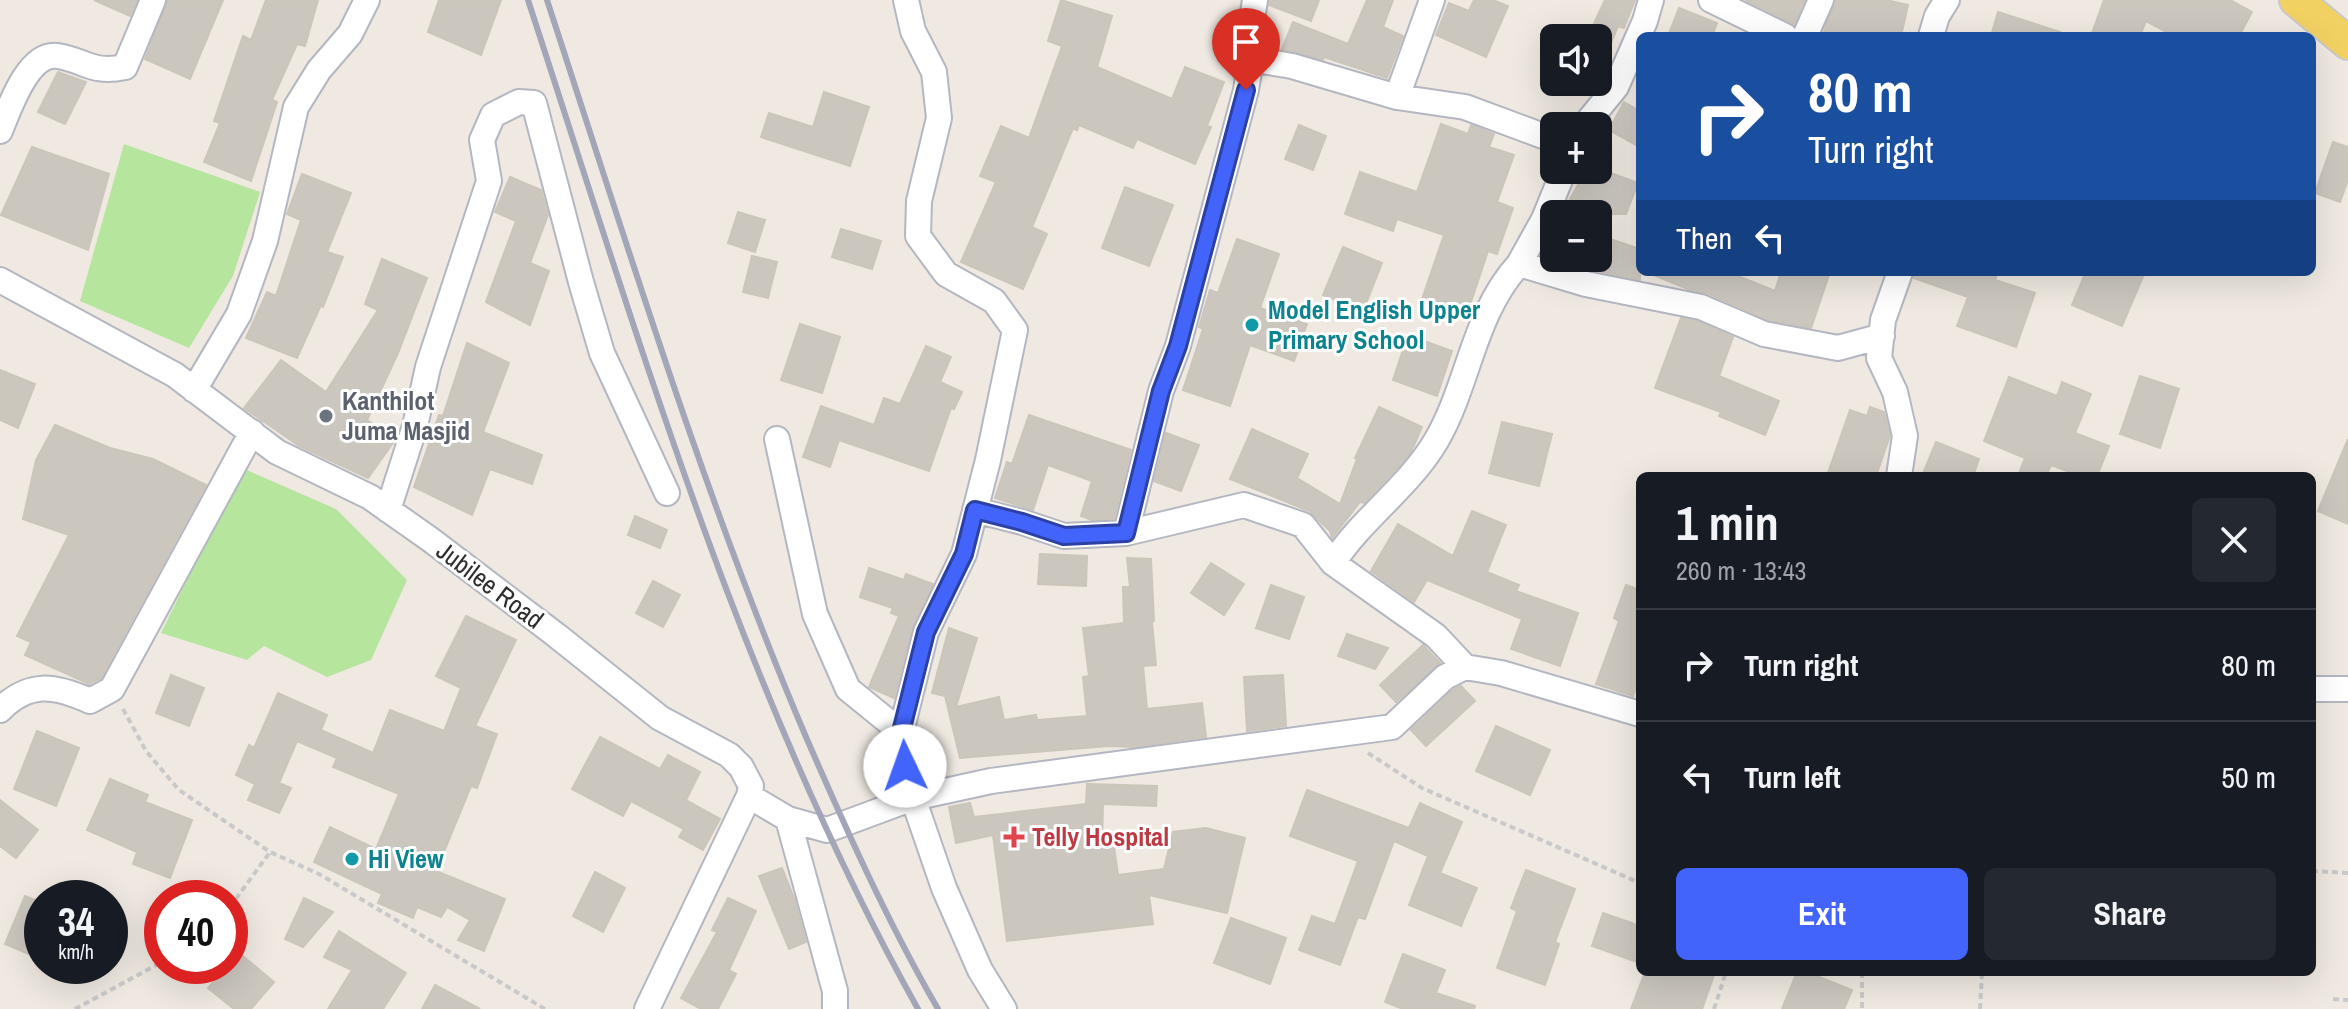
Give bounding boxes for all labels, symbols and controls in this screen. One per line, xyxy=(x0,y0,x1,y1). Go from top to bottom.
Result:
pin xyxy=(1212,8,1280,90)
icon: arrive xyxy=(1224,20,1268,64)
map controls xyxy=(1540,24,1612,272)
button: sound xyxy=(1540,24,1612,96)
text: 80 m xyxy=(1808,54,1913,129)
icon: right xyxy=(1676,64,1780,168)
button: + xyxy=(1540,112,1612,184)
text: Turn right xyxy=(1808,126,1933,174)
button: − xyxy=(1540,200,1612,272)
icon: left xyxy=(1748,216,1792,260)
text: Then xyxy=(1676,218,1732,258)
place label: Model English Upper Primary School xyxy=(1268,292,1481,357)
marker: Model English Upper Primary School xyxy=(1243,316,1261,334)
place label: Kanthilot Juma Masjid xyxy=(342,383,470,448)
marker: Kanthilot Juma Masjid xyxy=(317,407,335,425)
text: 1 min xyxy=(1676,490,1779,555)
button: close xyxy=(2192,498,2276,582)
street label: Jubilee Road xyxy=(430,533,551,636)
text: 260 m · 13:43 xyxy=(1676,553,1806,588)
icon: right xyxy=(1676,643,1720,687)
text: Turn right xyxy=(1744,645,1858,685)
text: 80 m xyxy=(2221,645,2276,685)
position arrow xyxy=(863,724,947,808)
icon: left xyxy=(1676,755,1720,799)
text: Turn left xyxy=(1744,757,1841,797)
text: 50 m xyxy=(2221,757,2276,797)
place label: Telly Hospital xyxy=(1032,819,1169,854)
marker: Telly Hospital xyxy=(1003,826,1025,848)
place label: Hi View xyxy=(368,841,444,876)
marker: Hi View xyxy=(343,850,361,868)
button: Exit xyxy=(1676,868,1968,960)
button: Share xyxy=(1984,868,2276,960)
speed limit sign: 40 xyxy=(144,880,248,984)
text: 34 xyxy=(58,895,94,948)
text: km/h xyxy=(58,938,94,965)

